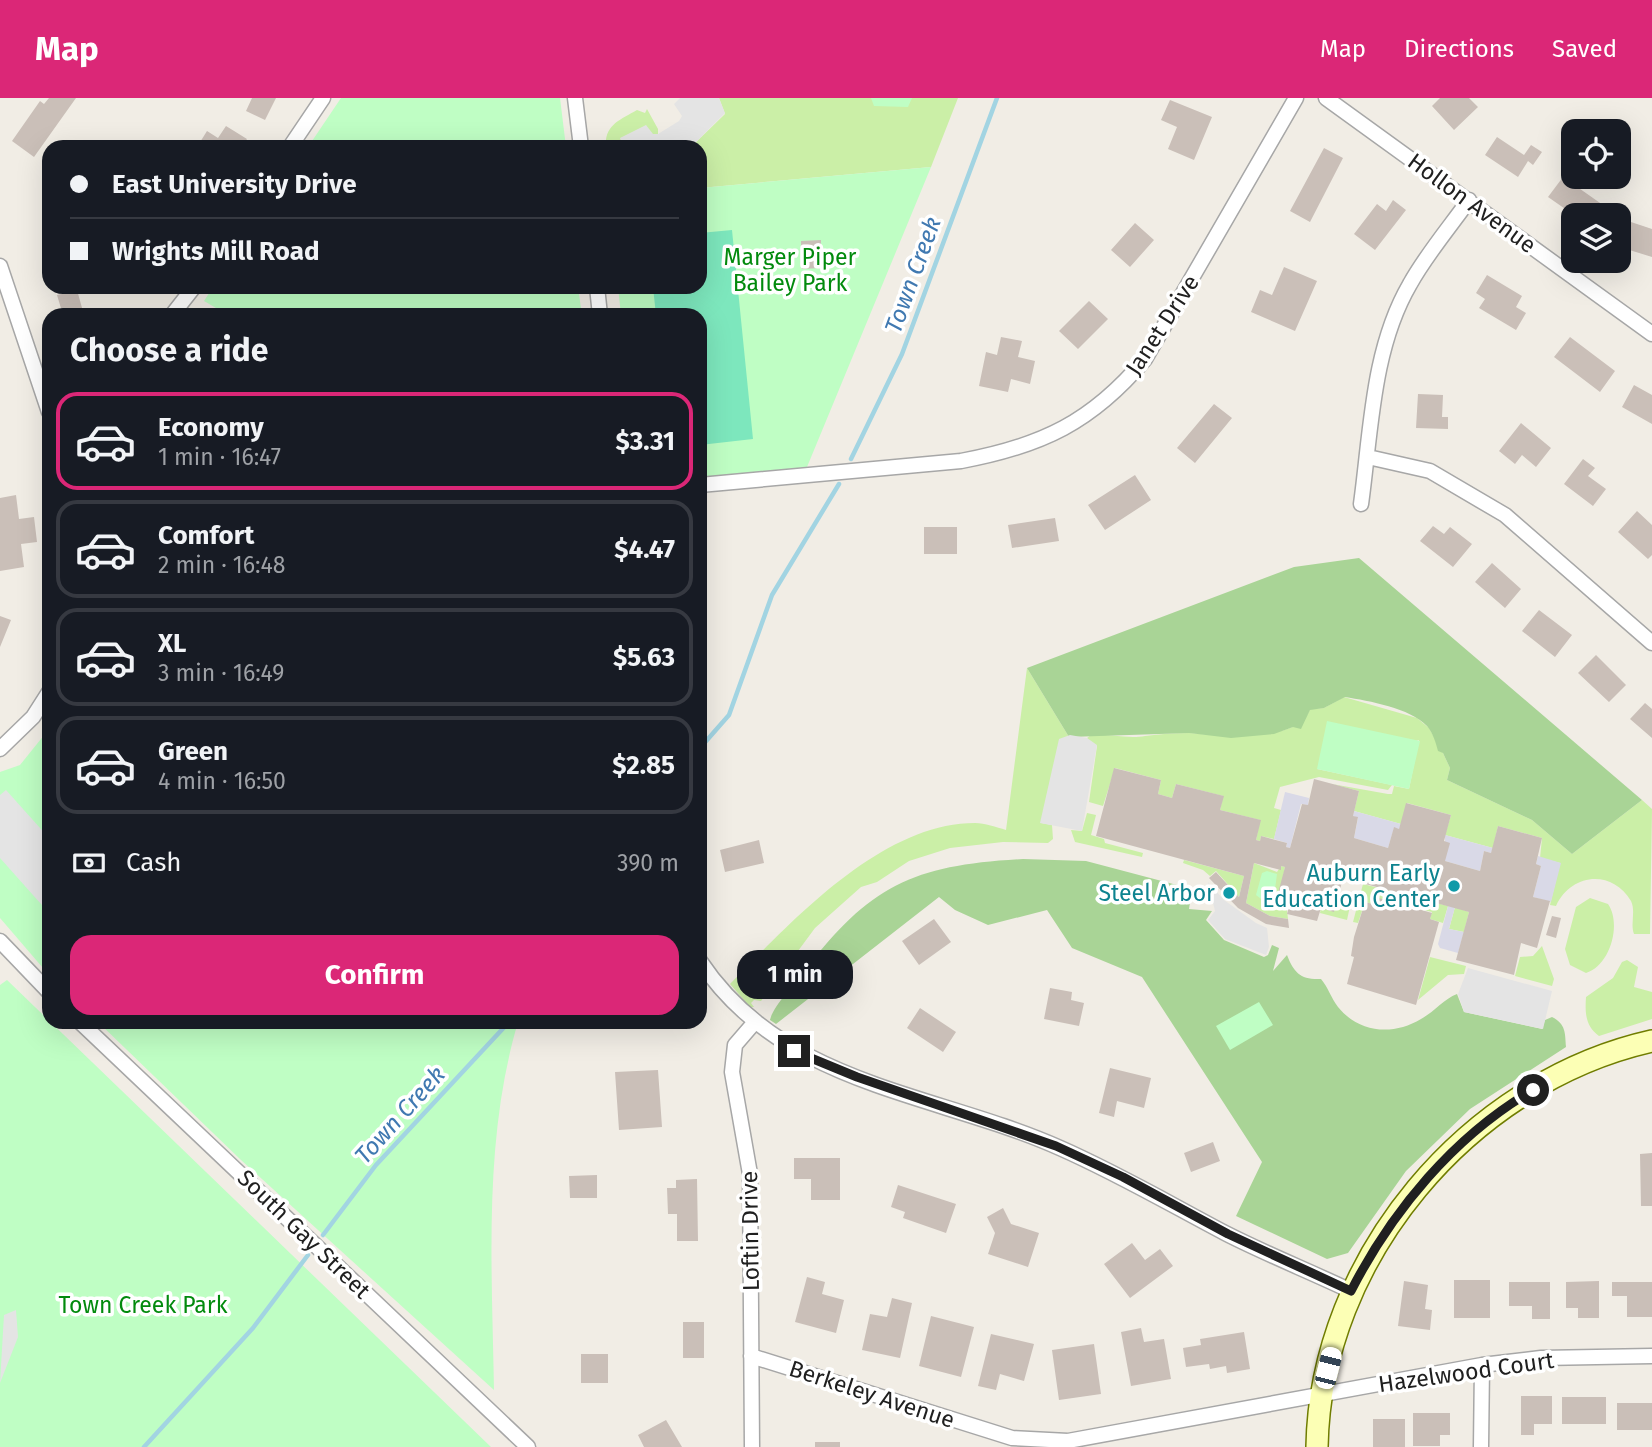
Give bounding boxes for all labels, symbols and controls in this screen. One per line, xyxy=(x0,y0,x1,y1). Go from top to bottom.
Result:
text: Map xyxy=(35,29,99,69)
text: Map xyxy=(1320,35,1366,63)
text: Directions xyxy=(1404,35,1514,63)
text: Saved xyxy=(1552,35,1617,63)
map controls xyxy=(1561,119,1631,273)
button: locate xyxy=(1561,119,1631,189)
street label: Hollon Avenue xyxy=(1402,147,1542,259)
text: East University Drive xyxy=(112,169,357,200)
button: layers xyxy=(1561,203,1631,273)
water label: Town Creek xyxy=(879,213,947,337)
text: Wrights Mill Road xyxy=(112,236,320,267)
park label: Marger Piper Bailey Park xyxy=(724,243,857,297)
street label: Janet Drive xyxy=(1119,270,1205,380)
text: Choose a ride xyxy=(70,331,268,369)
icon: car xyxy=(74,410,137,473)
text: Economy xyxy=(158,412,264,443)
text: $3.31 xyxy=(616,426,675,457)
text: 1 min · 16:47 xyxy=(158,443,281,471)
icon: car xyxy=(74,518,137,581)
text: Comfort xyxy=(158,520,254,551)
text: $4.47 xyxy=(614,534,675,565)
text: 2 min · 16:48 xyxy=(158,551,285,579)
icon: car xyxy=(74,626,137,689)
text: XL xyxy=(158,628,186,659)
text: $5.63 xyxy=(613,642,675,673)
text: 3 min · 16:49 xyxy=(158,659,284,687)
icon: car xyxy=(74,734,137,797)
text: Green xyxy=(158,736,228,767)
text: $2.85 xyxy=(612,750,675,781)
text: 4 min · 16:50 xyxy=(158,767,286,795)
icon: cash xyxy=(70,844,108,882)
text: Cash xyxy=(126,847,182,878)
text: 390 m xyxy=(617,849,679,877)
place label: Auburn Early Education Center xyxy=(1262,859,1441,913)
marker: Auburn Early Education Center xyxy=(1446,878,1462,894)
place label: Steel Arbor xyxy=(1099,879,1215,907)
marker: Steel Arbor xyxy=(1221,885,1237,901)
button: Confirm xyxy=(70,935,679,1015)
callout: 1 min xyxy=(736,950,852,998)
text: 1 min xyxy=(767,960,823,988)
route end xyxy=(778,1035,810,1067)
water label: Town Creek xyxy=(349,1061,451,1169)
route start xyxy=(1517,1074,1549,1106)
street label: South Gay Street xyxy=(232,1164,377,1305)
street label: Loftin Drive xyxy=(735,1171,765,1291)
park label: Town Creek Park xyxy=(58,1291,228,1319)
car xyxy=(1313,1345,1344,1391)
street label: Hazelwood Court xyxy=(1376,1346,1556,1398)
street label: Berkeley Avenue xyxy=(786,1354,958,1434)

